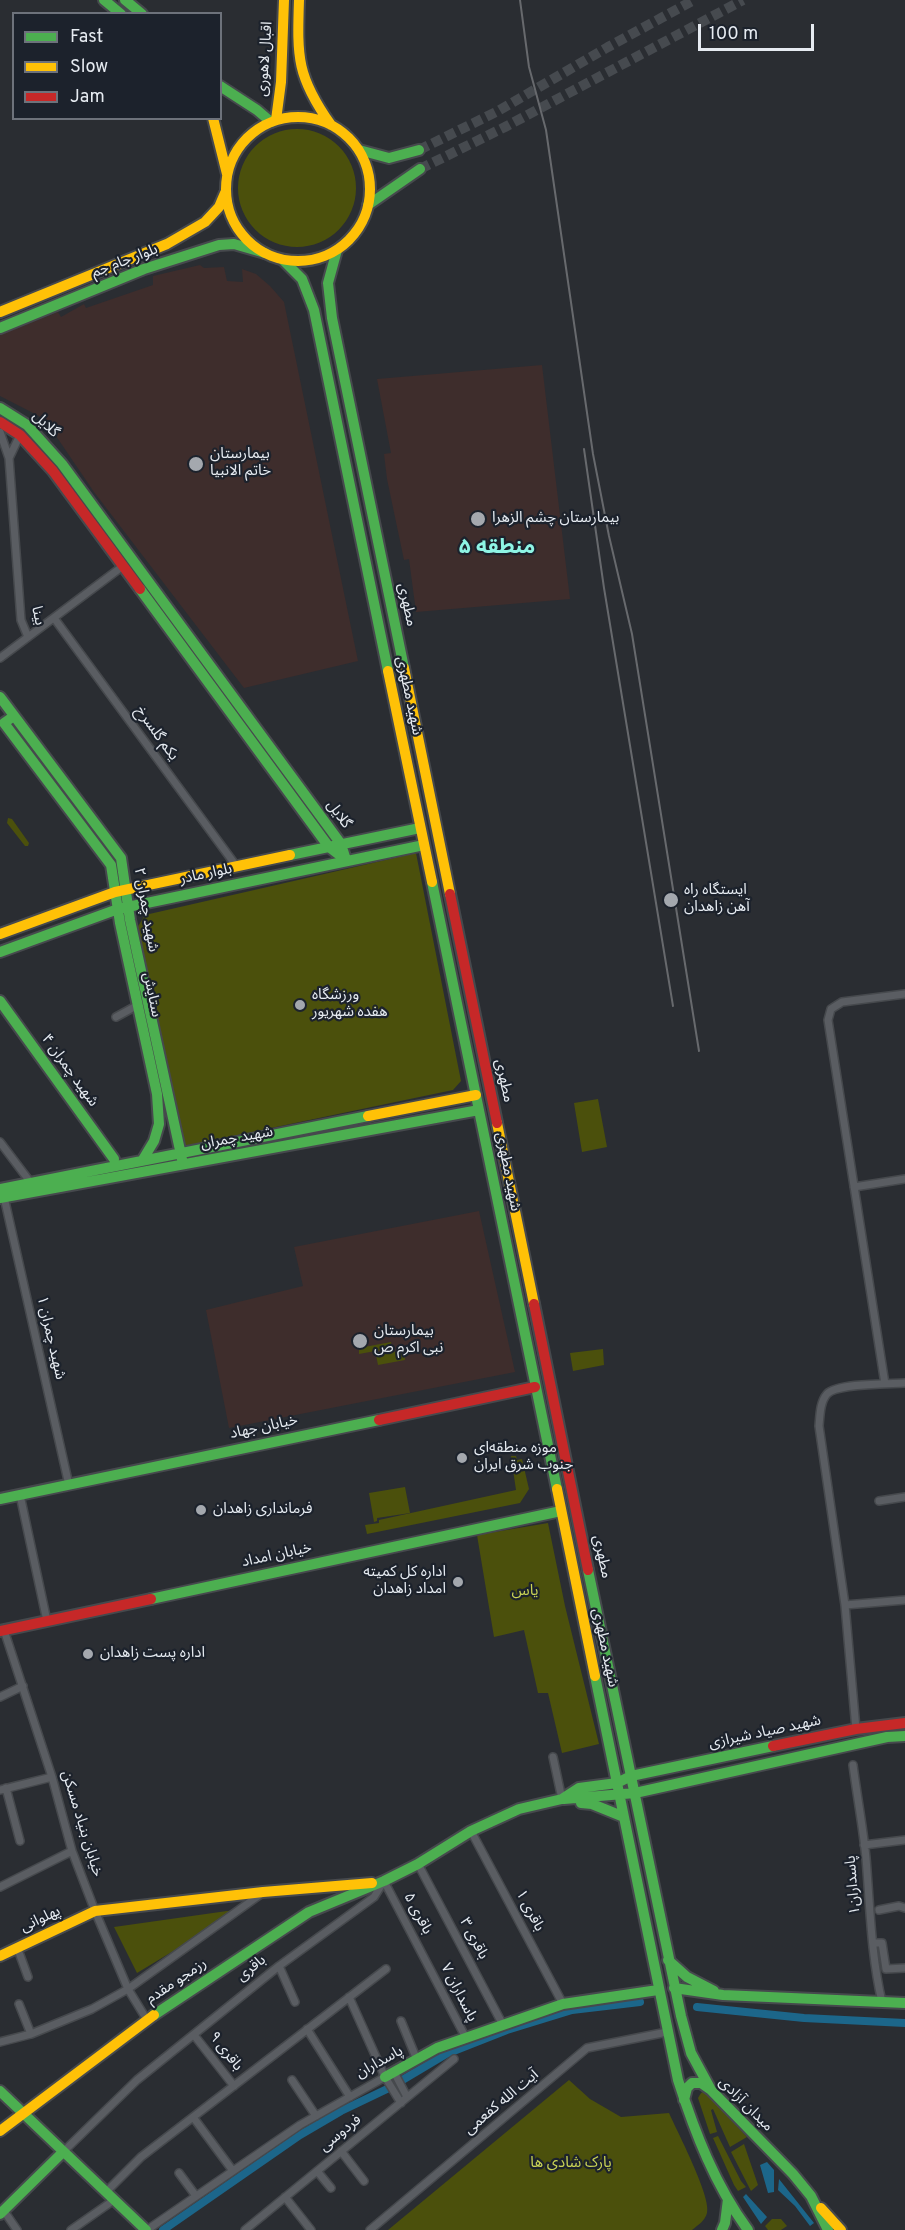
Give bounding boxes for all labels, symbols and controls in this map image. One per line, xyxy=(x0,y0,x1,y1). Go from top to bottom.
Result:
legend xyxy=(12,12,222,120)
scale bar xyxy=(701,12,816,50)
street label: اقبال لاهوری xyxy=(254,21,278,97)
text: 100 m xyxy=(709,23,758,46)
text: Fast xyxy=(70,26,103,49)
text: Slow xyxy=(70,56,108,79)
text: Jam xyxy=(70,86,105,109)
street label: بلوار جام جم xyxy=(89,241,161,283)
street label: گلایل xyxy=(28,408,62,442)
place label: بیمارستان خاتم الانبیا xyxy=(210,446,271,481)
marker: بیمارستان خاتم الانبیا xyxy=(187,455,205,473)
marker: بیمارستان چشم الزهرا xyxy=(469,510,487,528)
place label: بیمارستان چشم الزهرا xyxy=(492,510,619,528)
district label: منطقه ۵ xyxy=(459,536,535,562)
street label: مطهری xyxy=(393,582,419,628)
street label: بینا xyxy=(26,605,48,627)
street label: شهید مطهری xyxy=(391,655,425,737)
street label: یکم گلسرخ xyxy=(130,703,182,765)
street label: گلایل xyxy=(322,797,354,833)
street label: بلوار مادر xyxy=(178,861,234,889)
street label: شهید چمران ۲ xyxy=(129,866,161,954)
place label: ایستگاه راه آهن زاهدان xyxy=(684,882,750,917)
marker: ایستگاه راه آهن زاهدان xyxy=(662,891,680,909)
street label: ستایش xyxy=(137,971,165,1019)
place label: ورزشگاه هفده شهریور xyxy=(312,987,388,1022)
marker: ورزشگاه هفده شهریور xyxy=(293,998,307,1012)
street label: شهید چمران ۴ xyxy=(37,1031,101,1111)
street label: مطهری xyxy=(490,1058,516,1104)
street label: شهید چمران xyxy=(199,1124,275,1154)
street label: شهید مطهری xyxy=(491,1131,523,1213)
street label: شهید چمران ۱ xyxy=(32,1294,68,1382)
place label: بیمارستان نبی اکرم ص xyxy=(374,1323,443,1358)
marker: بیمارستان نبی اکرم ص xyxy=(351,1332,369,1350)
street label: خیابان جهاد xyxy=(228,1412,300,1444)
place label: موزه منطقه‌ای جنوب شرق ایران xyxy=(474,1440,573,1475)
marker: موزه منطقه‌ای جنوب شرق ایران xyxy=(455,1451,469,1465)
place label: فرمانداری زاهدان xyxy=(213,1501,312,1519)
marker: فرمانداری زاهدان xyxy=(194,1503,208,1517)
street label: مطهری xyxy=(588,1534,614,1580)
street label: خیابان امداد xyxy=(240,1540,314,1572)
place label: اداره کل کمیته امداد زاهدان xyxy=(363,1564,446,1599)
marker: اداره کل کمیته امداد زاهدان xyxy=(451,1575,465,1589)
park label: یاس xyxy=(512,1583,538,1601)
street label: شهید مطهری xyxy=(587,1607,621,1689)
place label: اداره پست زاهدان xyxy=(100,1645,205,1663)
marker: اداره پست زاهدان xyxy=(81,1647,95,1661)
street label: شهید صیاد شیرازی xyxy=(707,1712,823,1754)
street label: خیابان بنیاد مسکن xyxy=(56,1769,106,1879)
street label: پاسداران۱ xyxy=(842,1854,866,1916)
street label: باقری ۱ xyxy=(511,1887,547,1935)
street label: باقری ۵ xyxy=(399,1890,435,1938)
street label: پهلوانی xyxy=(18,1903,64,1937)
street label: باقری ۳ xyxy=(455,1915,491,1963)
street label: باقری xyxy=(234,1952,270,1986)
street label: رزمجو مقدم xyxy=(143,1955,211,2009)
street label: پاسداران ۷ xyxy=(436,1961,480,2025)
street label: باقری ۹ xyxy=(204,2029,246,2075)
street label: پاسداران xyxy=(353,2043,407,2083)
street label: آیت الله کفعمی xyxy=(461,2067,543,2139)
street label: میدان آزادی xyxy=(714,2074,776,2136)
street label: فردوسی xyxy=(316,2112,366,2156)
park label: پارک شادی ها xyxy=(530,2155,612,2173)

